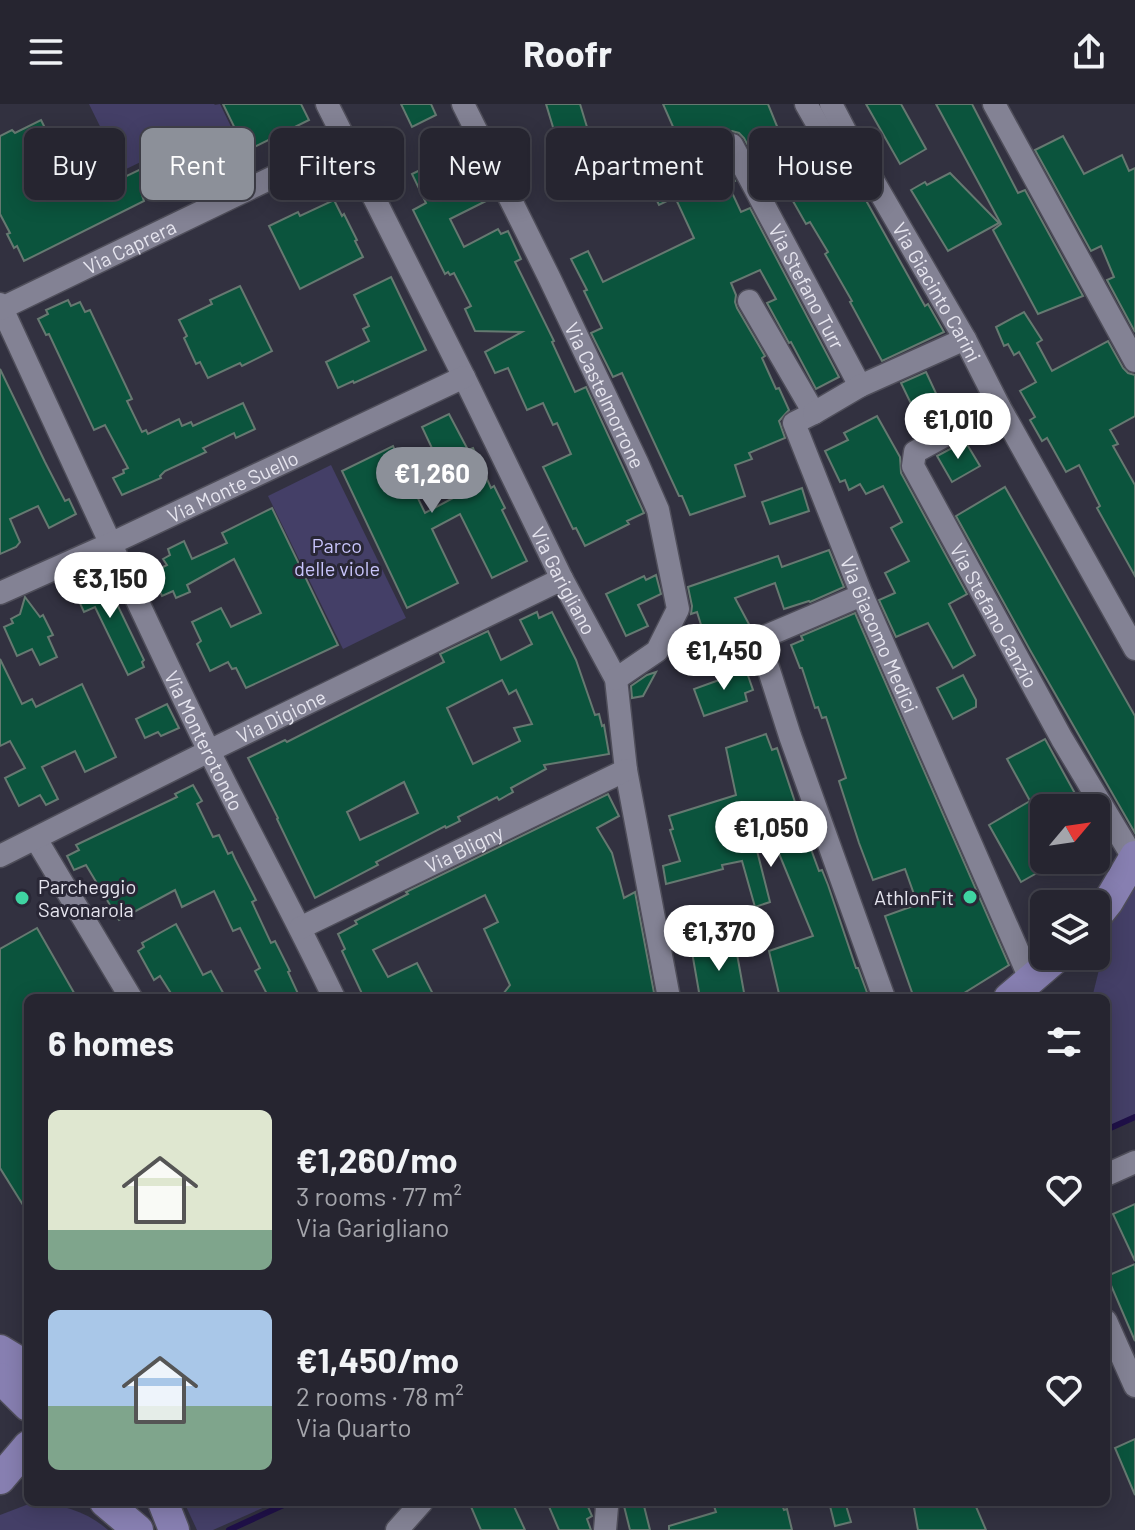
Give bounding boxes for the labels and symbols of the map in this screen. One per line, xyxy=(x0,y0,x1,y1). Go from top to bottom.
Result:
street label: Via Caprera xyxy=(80,214,180,279)
street label: Via Giacinto Carini xyxy=(888,218,987,366)
street label: Via Stefano Turr xyxy=(764,219,850,353)
street label: Via Castelmorrone xyxy=(560,318,650,472)
pin: €1,010 xyxy=(893,393,1023,461)
street label: Via Monte Suello xyxy=(163,445,302,527)
pin: €1,260 xyxy=(367,447,497,515)
street label: Via Garigliano xyxy=(526,522,602,638)
park label: Parco delle viole xyxy=(294,533,380,580)
street label: Via Stefano Canzio xyxy=(945,539,1044,692)
pin: €3,150 xyxy=(45,552,175,620)
street label: Via Giacomo Medici xyxy=(836,553,924,716)
pin: €1,450 xyxy=(659,624,789,692)
street label: Via Monterotondo xyxy=(160,667,249,815)
street label: Via Digione xyxy=(232,684,330,748)
north arrow xyxy=(1030,794,1110,874)
pin: €1,050 xyxy=(706,801,836,869)
street label: Via Bligny xyxy=(421,820,507,878)
place label: Parcheggio Savonarola xyxy=(38,874,136,921)
place label: AthlonFit xyxy=(874,885,954,909)
marker: AthlonFit xyxy=(961,888,979,906)
marker: Parcheggio Savonarola xyxy=(13,889,31,907)
pin: €1,370 xyxy=(654,905,784,973)

